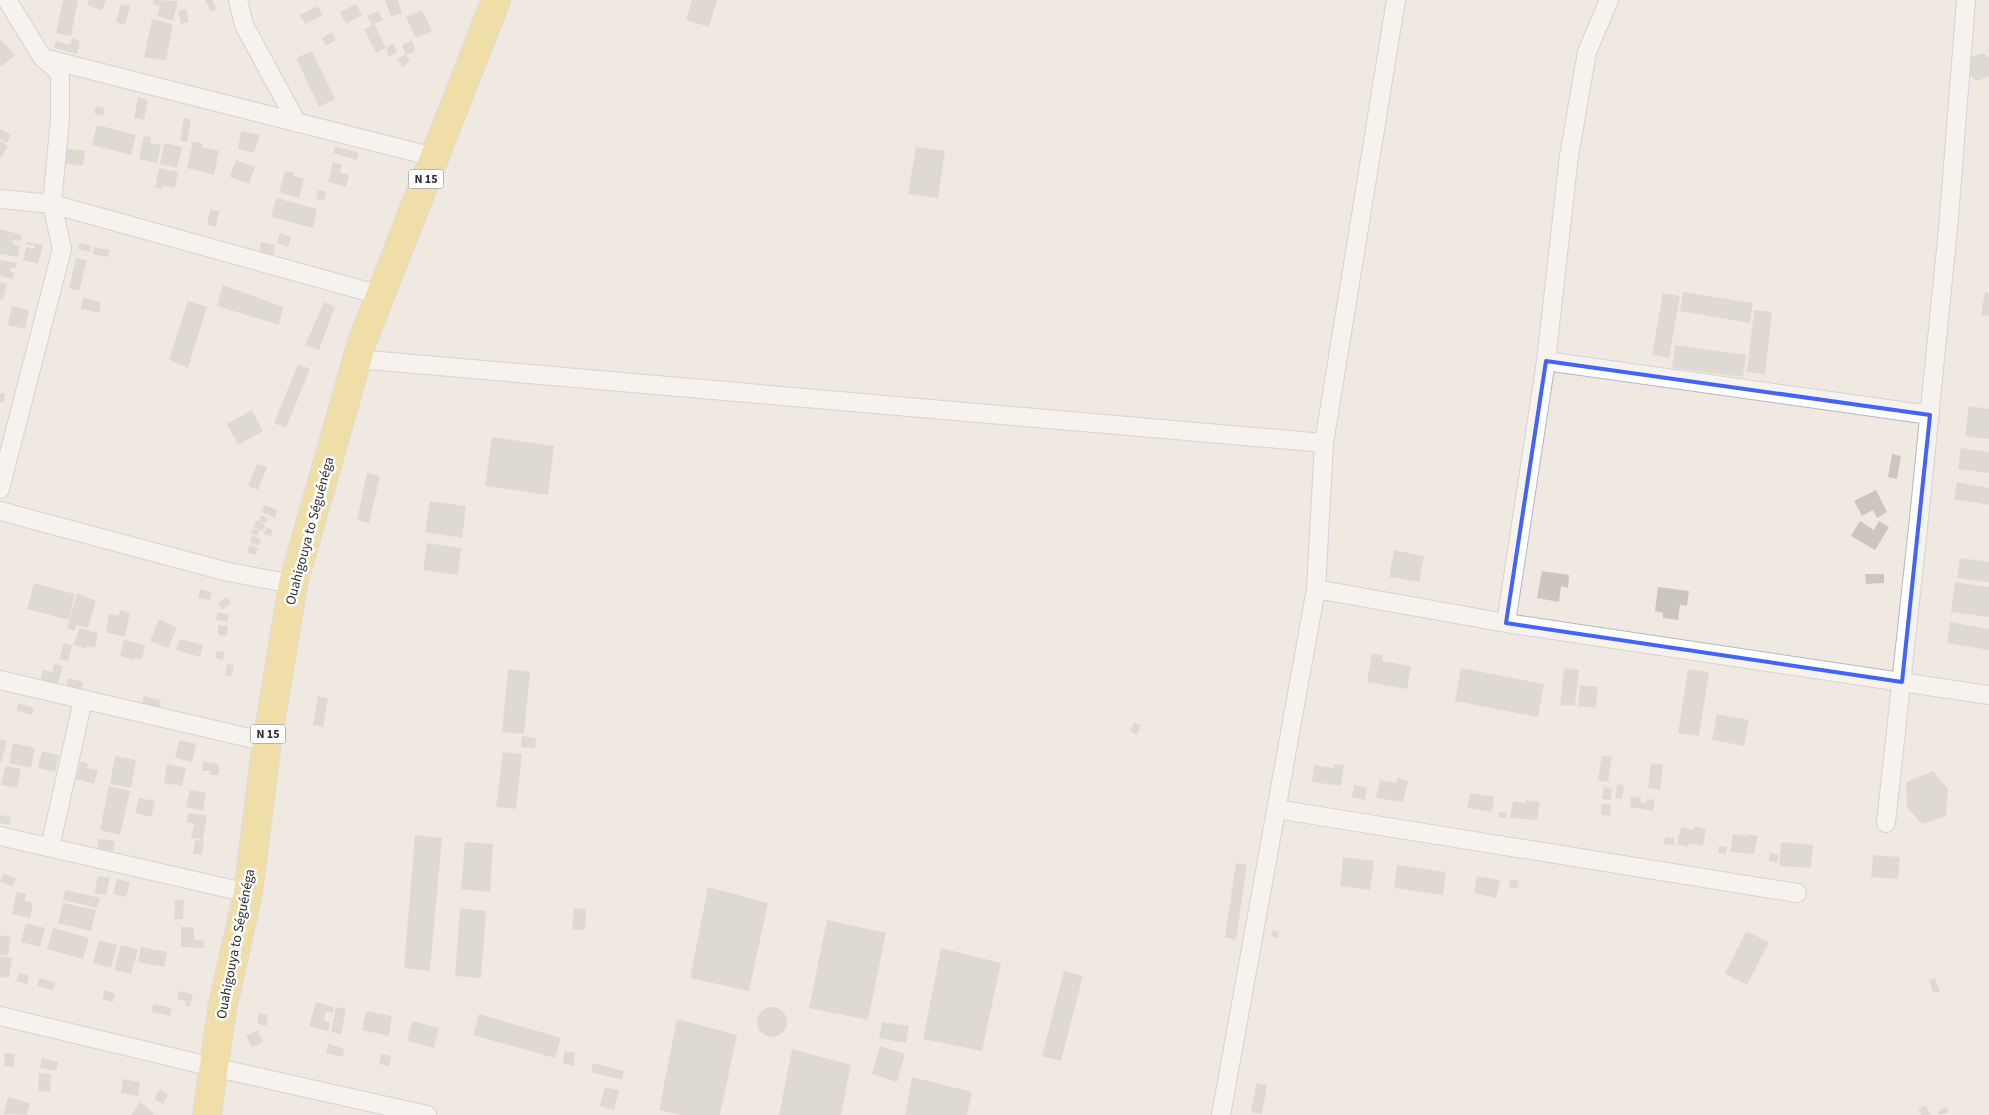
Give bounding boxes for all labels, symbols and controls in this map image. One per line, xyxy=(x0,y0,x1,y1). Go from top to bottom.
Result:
road number: N 15 xyxy=(408,170,444,188)
street label: Ouahigouya to Séguénéga xyxy=(281,455,339,607)
road number: N 15 xyxy=(250,724,286,744)
street label: Ouahigouya to Séguénéga xyxy=(212,867,260,1021)

